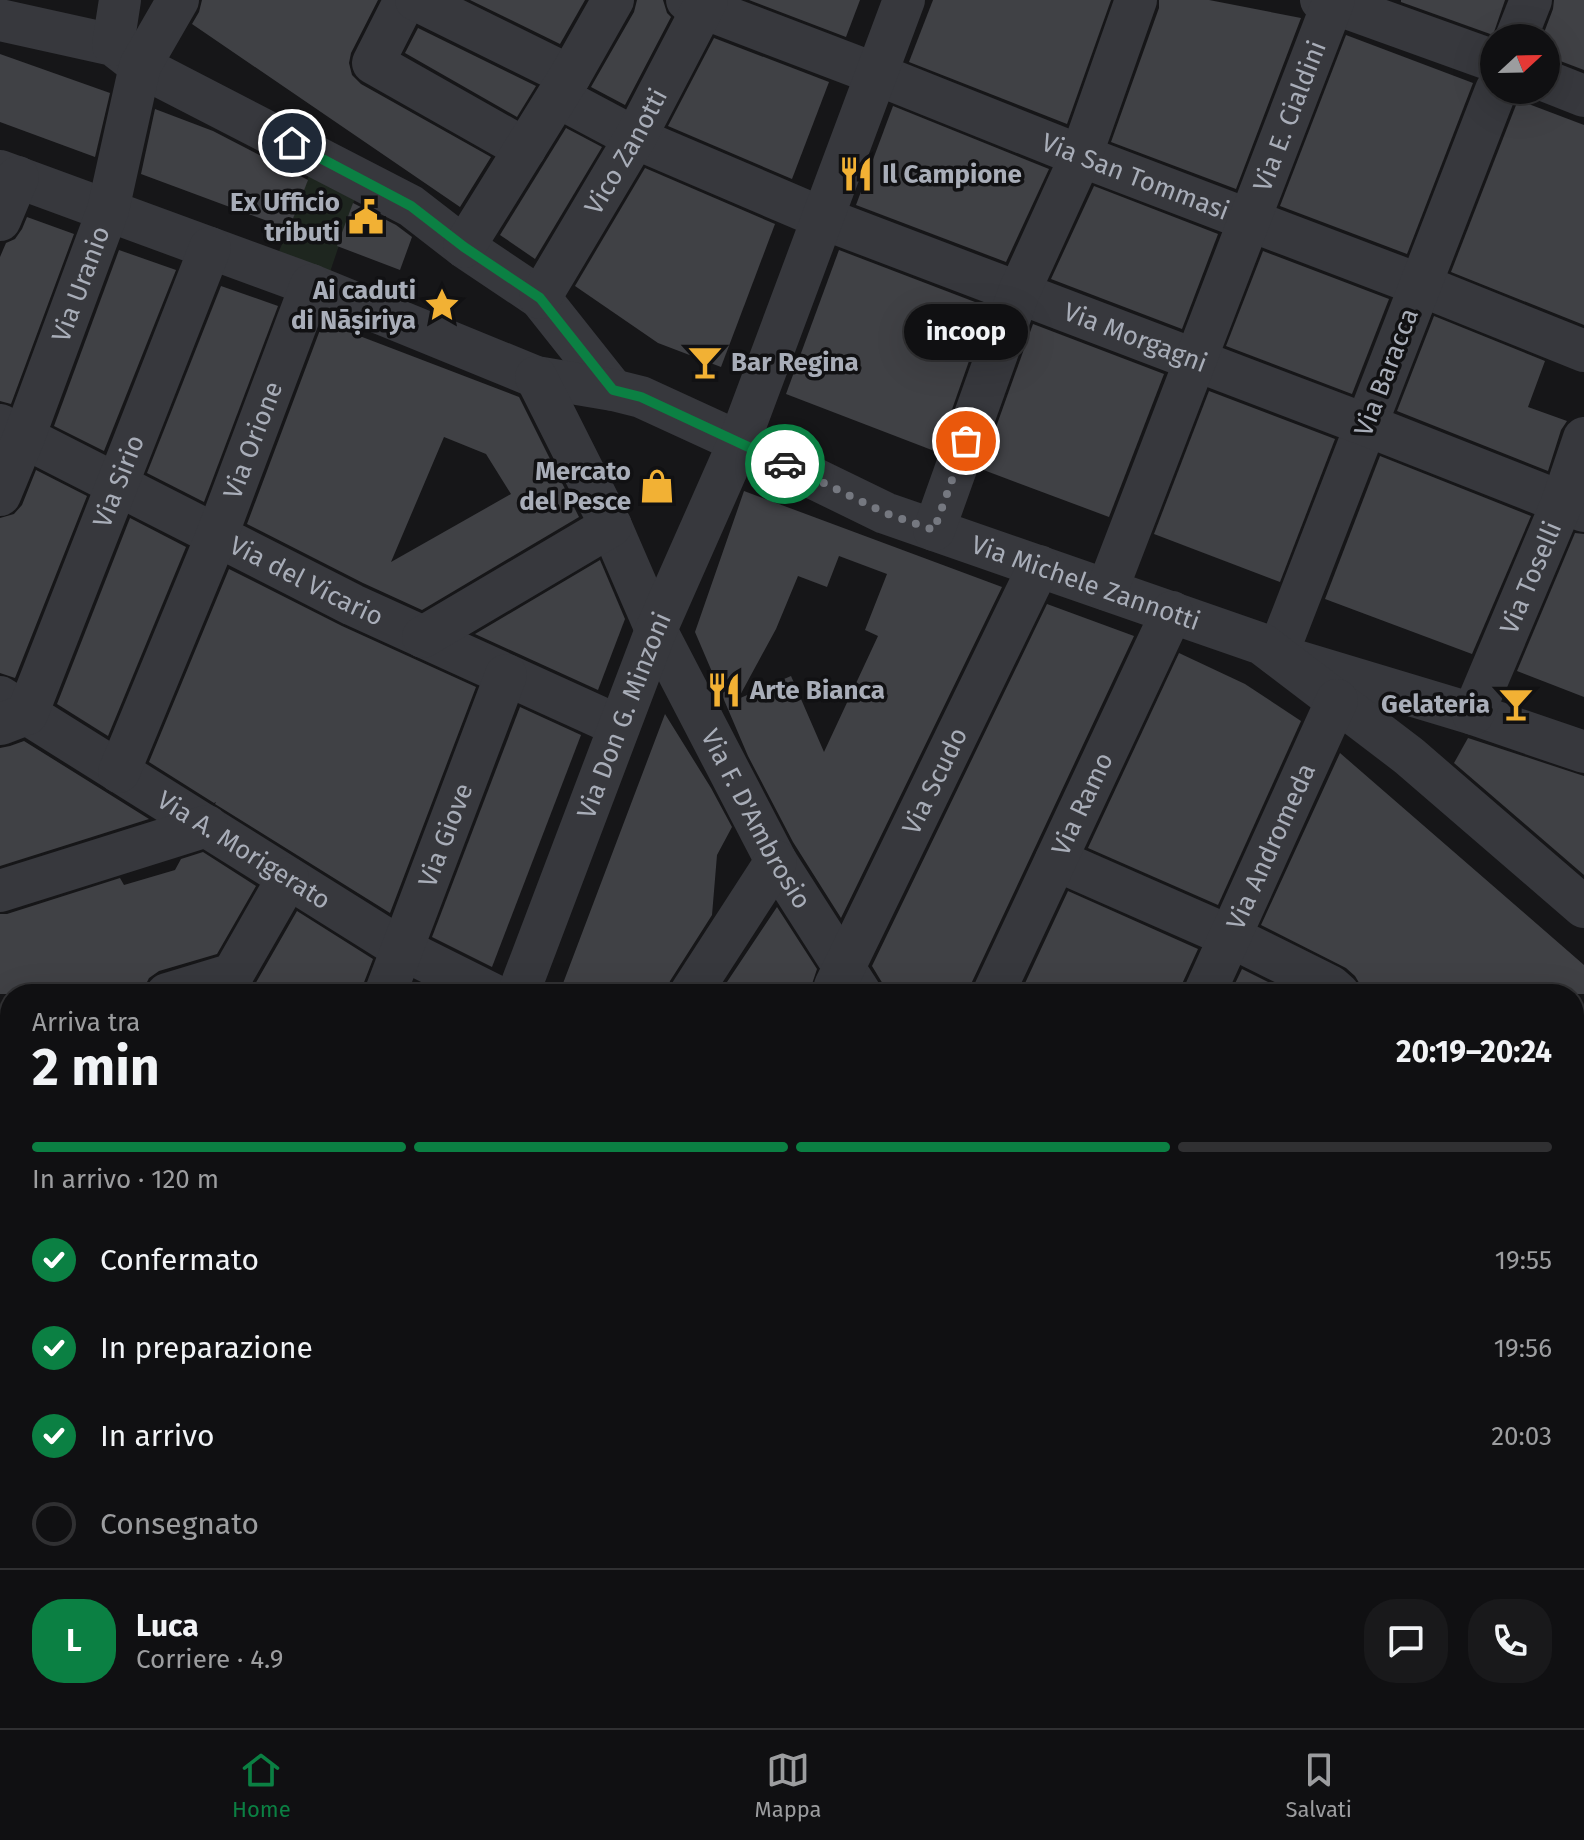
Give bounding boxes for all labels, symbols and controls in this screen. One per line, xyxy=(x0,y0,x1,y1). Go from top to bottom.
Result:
north arrow xyxy=(1480,24,1560,104)
map controls xyxy=(1480,24,1560,104)
street label: Via E. Cialdini xyxy=(1247,36,1333,196)
street label: Vico Zanotti xyxy=(578,83,674,220)
pin xyxy=(258,109,326,177)
icon: home xyxy=(270,121,314,165)
street label: Via San Tommasi xyxy=(1037,127,1233,227)
restaurant icon: Il Campione xyxy=(837,155,875,193)
place label: Il Campione xyxy=(882,159,1022,190)
place label: Ex Ufficio tributi xyxy=(230,187,340,248)
public building icon: Ex Ufficio tributi xyxy=(347,198,385,236)
street label: Via Uranio xyxy=(46,222,117,346)
place label: Ai caduti di Nāṣiriya xyxy=(291,275,416,336)
place icon: Ai caduti di Nāṣiriya xyxy=(423,286,461,324)
street label: Via Morgagni xyxy=(1059,296,1211,379)
street label: Via Baracca xyxy=(1348,304,1425,440)
callout: incoop xyxy=(904,305,1028,361)
text: incoop xyxy=(926,316,1006,347)
bar icon: Bar Regina xyxy=(686,343,724,381)
place label: Bar Regina xyxy=(731,347,859,378)
street label: Via Orione xyxy=(217,377,289,503)
pin xyxy=(932,407,1000,475)
icon: bag xyxy=(944,419,988,463)
courier xyxy=(745,424,825,504)
street label: Via Sirio xyxy=(87,431,151,532)
icon: car xyxy=(763,442,807,486)
place label: Mercato del Pesce xyxy=(519,456,631,517)
shop icon: Mercato del Pesce xyxy=(638,467,676,505)
street label: Via Toselli xyxy=(1494,517,1568,639)
street label: Via Michele Zannotti xyxy=(967,529,1204,637)
street label: Via del Vicario xyxy=(224,530,388,633)
street label: Via Don G. Minzoni xyxy=(571,608,678,823)
restaurant icon: Arte Bianca xyxy=(705,671,743,709)
place label: Arte Bianca xyxy=(749,675,885,706)
bar icon: Gelateria xyxy=(1497,685,1535,723)
place label: Gelateria xyxy=(1381,689,1490,720)
street label: Via Scudo xyxy=(896,723,974,840)
street label: Via F. D'Ambrosio xyxy=(694,724,818,915)
street label: Via Ramo xyxy=(1045,748,1120,860)
street label: Via Andromeda xyxy=(1220,759,1322,935)
street label: Via Giove xyxy=(412,779,480,891)
street label: Via A. Morigerato xyxy=(151,785,336,916)
text: Arriva tra xyxy=(32,1007,140,1038)
text: 20:19–20:24 xyxy=(1396,1034,1552,1070)
text: 2 min xyxy=(32,1036,160,1099)
text: In arrivo · 120 m xyxy=(32,1164,219,1195)
icon: check xyxy=(32,1238,76,1282)
text: Confermato xyxy=(100,1242,259,1278)
text: 19:55 xyxy=(1495,1245,1552,1276)
icon: check xyxy=(32,1326,76,1370)
text: In preparazione xyxy=(100,1330,313,1366)
text: 19:56 xyxy=(1494,1333,1552,1364)
icon: check xyxy=(32,1414,76,1458)
text: In arrivo xyxy=(100,1418,214,1454)
text: 20:03 xyxy=(1491,1421,1552,1452)
text: Consegnato xyxy=(100,1506,259,1542)
button: chat xyxy=(1364,1599,1448,1683)
button: phone xyxy=(1468,1599,1552,1683)
text: Luca xyxy=(136,1608,199,1644)
text: L xyxy=(66,1623,82,1659)
text: Corriere · 4.9 xyxy=(136,1644,283,1675)
tab: Home xyxy=(232,1748,291,1823)
tab: Mappa xyxy=(755,1748,822,1823)
tab: Salvati xyxy=(1285,1748,1352,1823)

